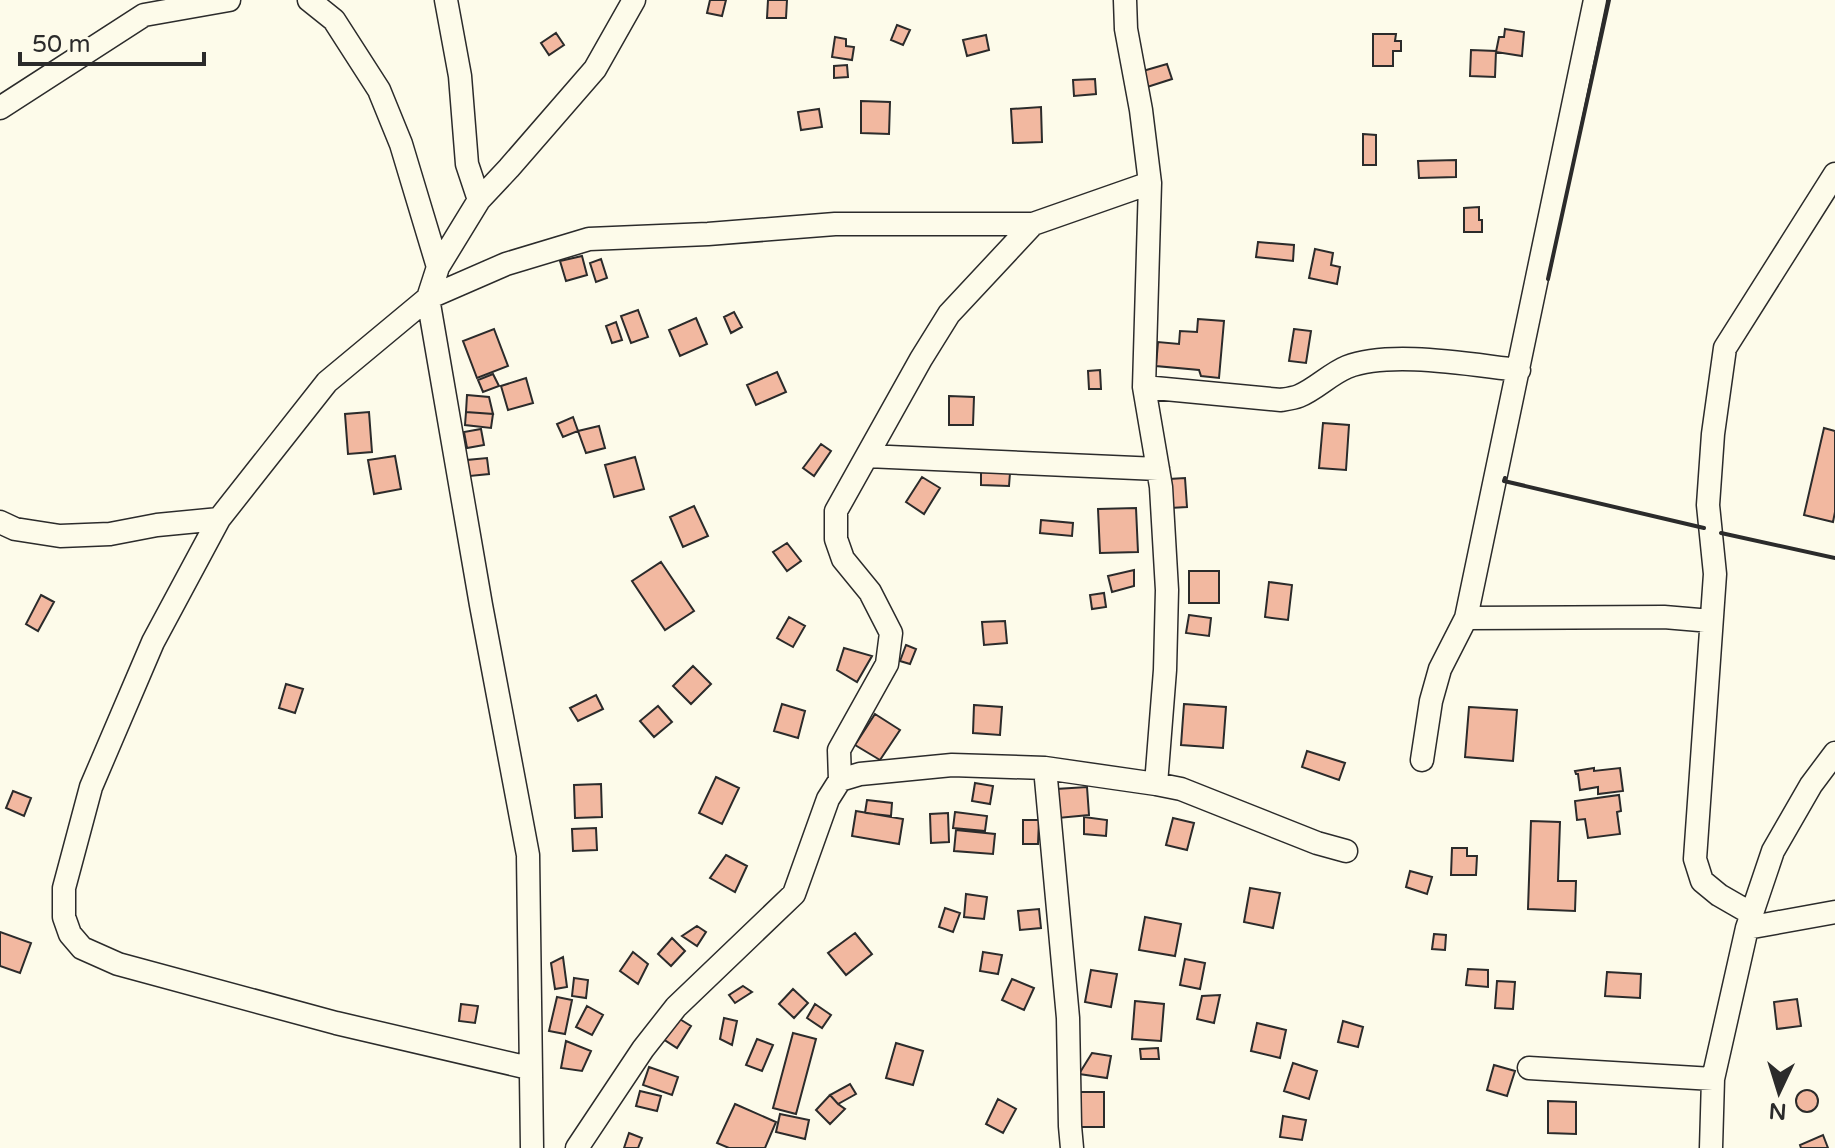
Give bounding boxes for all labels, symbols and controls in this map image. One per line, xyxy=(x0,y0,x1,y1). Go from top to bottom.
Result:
scale bar xyxy=(20,16,204,66)
text: 50 m xyxy=(32,30,90,59)
north arrow xyxy=(1739,1052,1819,1132)
text: N xyxy=(1768,1097,1787,1125)

